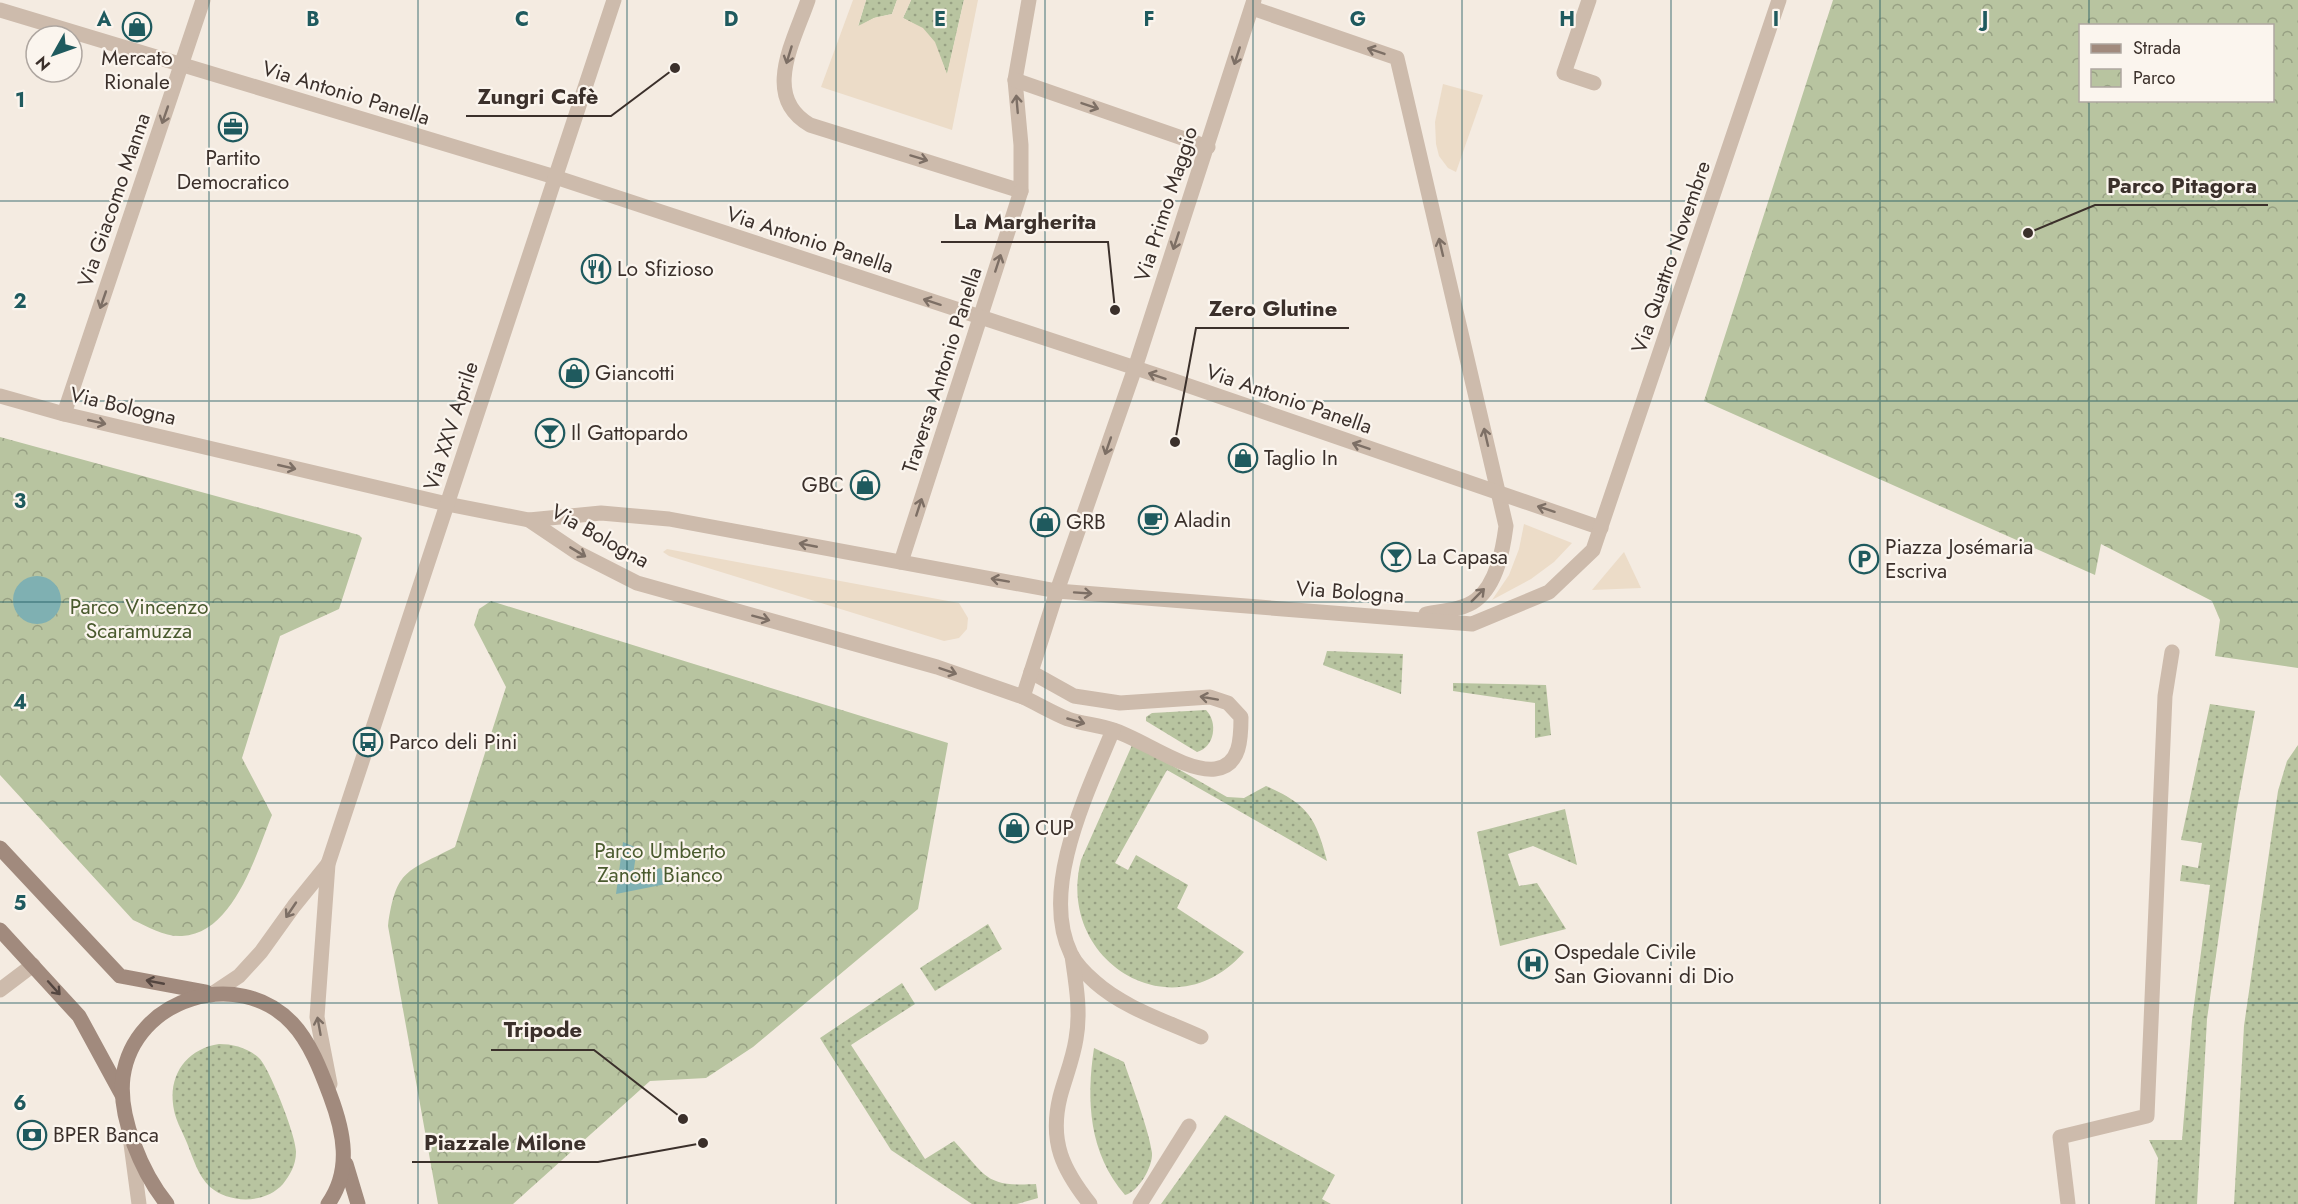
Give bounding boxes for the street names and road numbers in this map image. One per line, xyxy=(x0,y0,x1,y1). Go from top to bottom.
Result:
street label: Via Antonio Panella xyxy=(258,53,434,133)
street label: Via Giacomo Manna xyxy=(70,109,158,291)
street label: Via Primo Maggio xyxy=(1127,123,1205,285)
street label: Via Quattro Novembre xyxy=(1624,157,1718,357)
street label: Via Antonio Panella xyxy=(723,199,897,281)
street label: Traversa Antonio Panella xyxy=(894,263,990,477)
street label: Via XXV Aprile xyxy=(416,357,486,494)
street label: Via Antonio Panella xyxy=(1202,357,1376,441)
street label: Via Bologna xyxy=(67,379,179,433)
street label: Via Bologna xyxy=(545,497,655,575)
street label: Via Bologna xyxy=(1295,573,1405,611)

